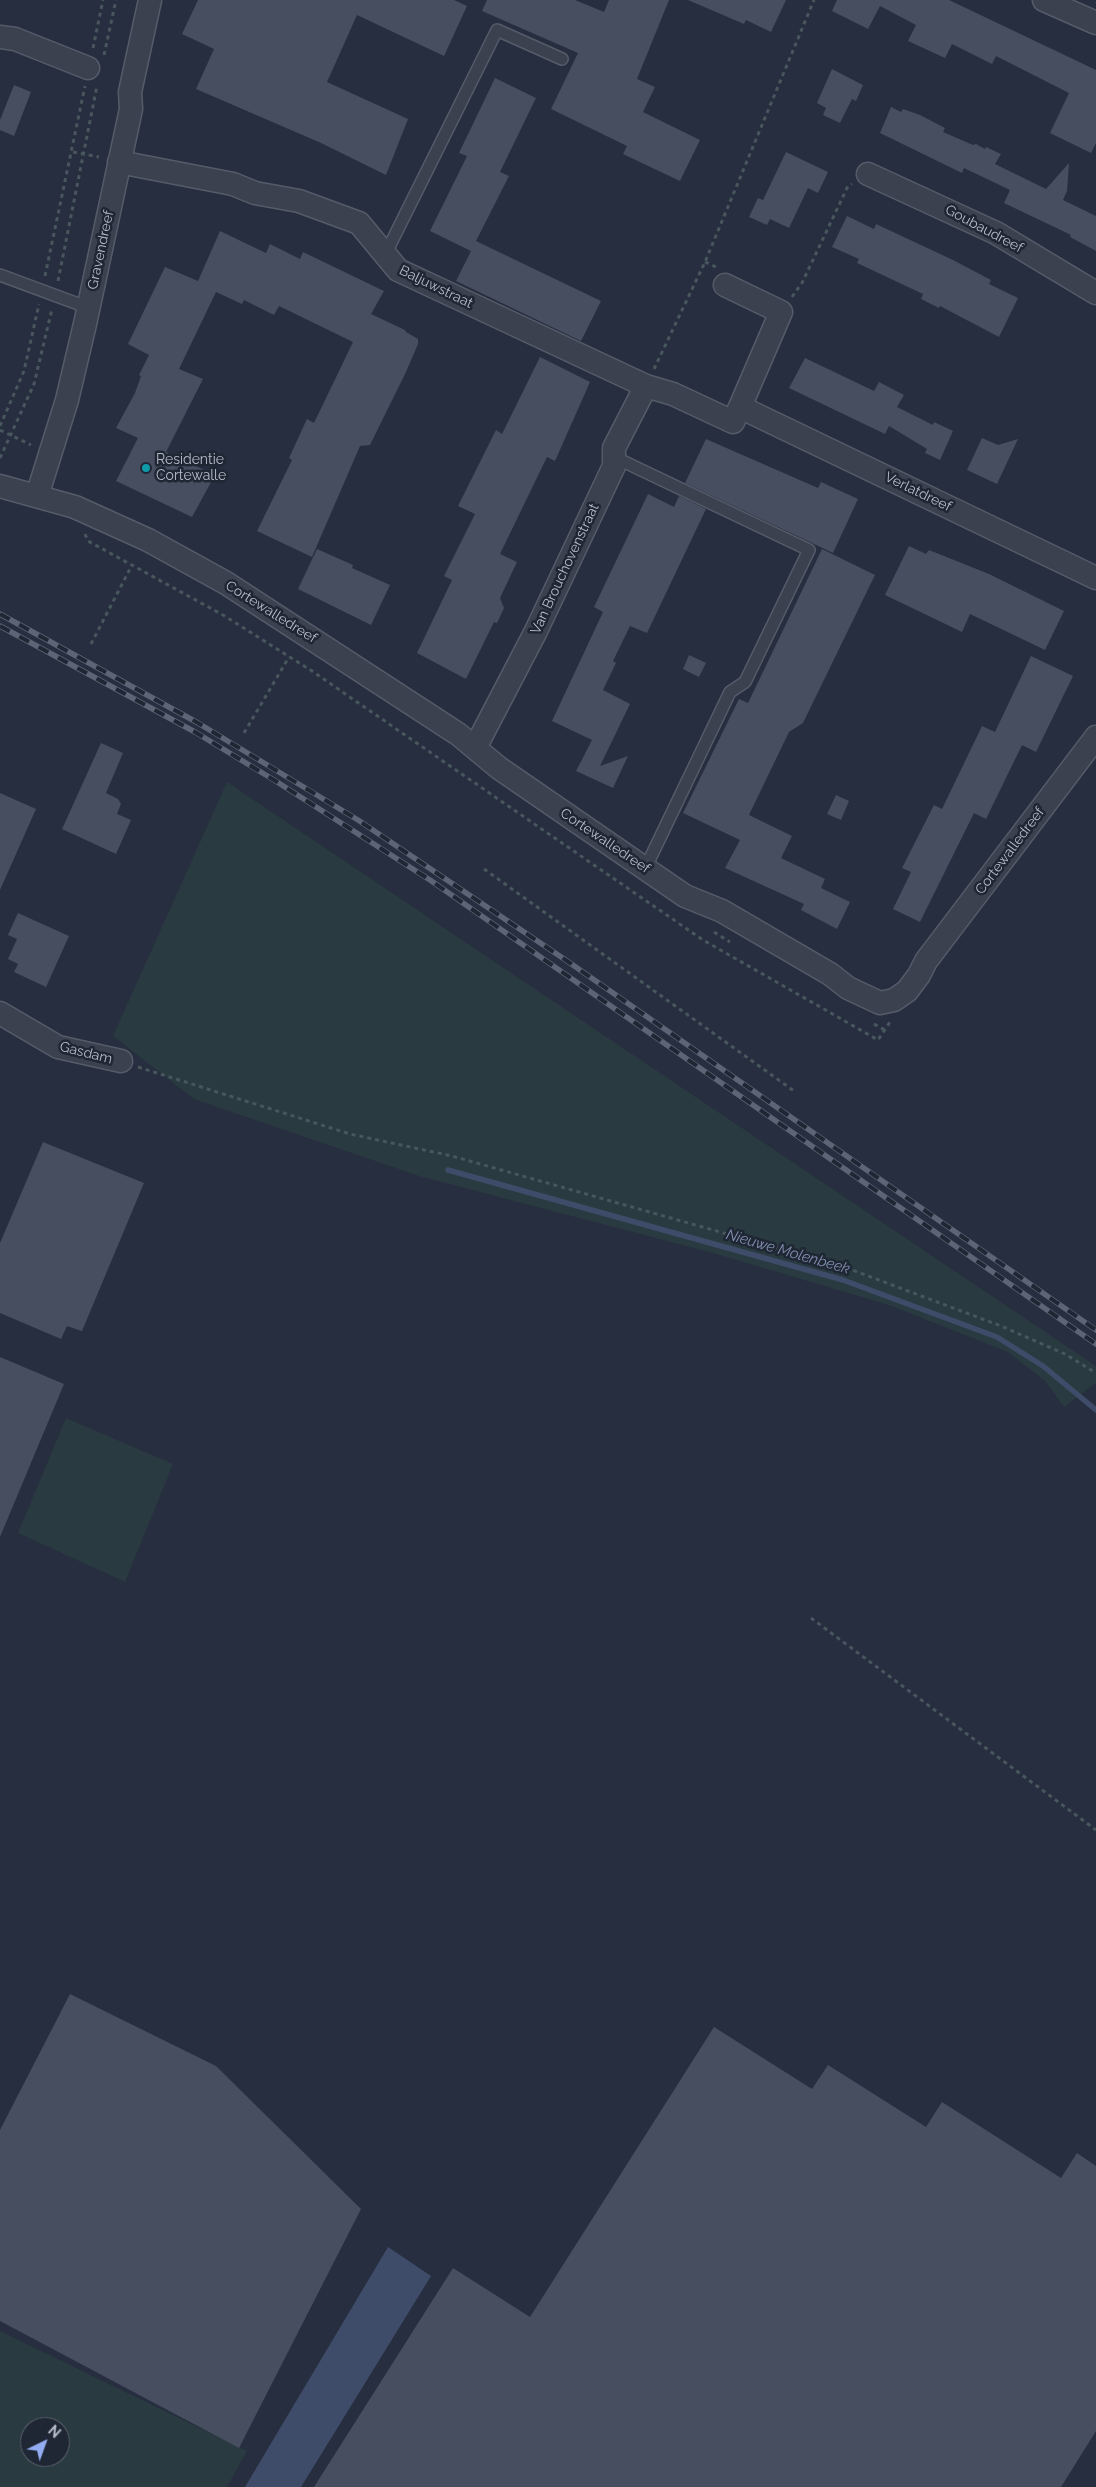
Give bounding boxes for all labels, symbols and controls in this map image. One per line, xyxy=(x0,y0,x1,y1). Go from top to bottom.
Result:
street label: Goubaudreef xyxy=(942,201,1026,257)
street label: Gravendreef xyxy=(84,209,118,291)
street label: Baljuwstraat xyxy=(397,262,475,312)
place label: Residentie Cortewalle xyxy=(156,452,226,484)
marker: Residentie Cortewalle xyxy=(140,462,152,474)
street label: Verlatdreef xyxy=(882,469,954,515)
street label: Van Brouchovenstraat xyxy=(527,501,603,637)
street label: Cortewalledreef xyxy=(222,577,320,647)
street label: Cortewalledreef xyxy=(972,804,1048,898)
street label: Cortewalledreef xyxy=(557,805,653,877)
street label: Gasdam xyxy=(58,1038,114,1068)
water label: Nieuwe Molenbeek xyxy=(724,1226,852,1278)
north arrow xyxy=(20,2417,70,2467)
text: N xyxy=(45,2422,64,2441)

